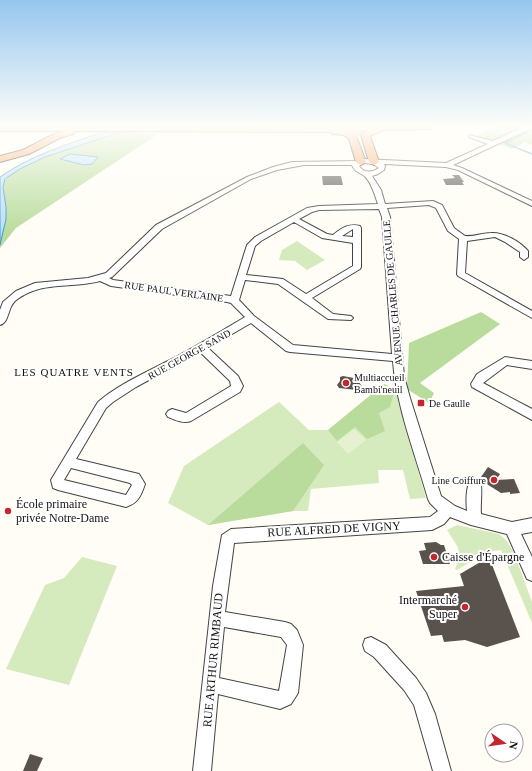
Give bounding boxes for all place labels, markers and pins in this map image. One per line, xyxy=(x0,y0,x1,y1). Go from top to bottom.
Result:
place label: Multiaccueil Bambi'neuil xyxy=(354,372,405,395)
marker: Multiaccueil Bambi'neuil xyxy=(341,378,351,388)
marker: De Gaulle xyxy=(416,398,426,408)
place label: De Gaulle xyxy=(429,398,470,409)
place label: Line Coiffure xyxy=(431,475,487,486)
marker: Line Coiffure xyxy=(489,475,499,485)
place label: École primaire privée Notre-Dame xyxy=(16,497,109,525)
marker: École primaire privée Notre-Dame xyxy=(3,506,13,516)
place label: Caisse d'Épargne xyxy=(442,550,524,564)
marker: Caisse d'Épargne xyxy=(429,552,439,562)
place label: Intermarché Super xyxy=(399,593,457,621)
marker: Intermarché Super xyxy=(460,602,470,612)

